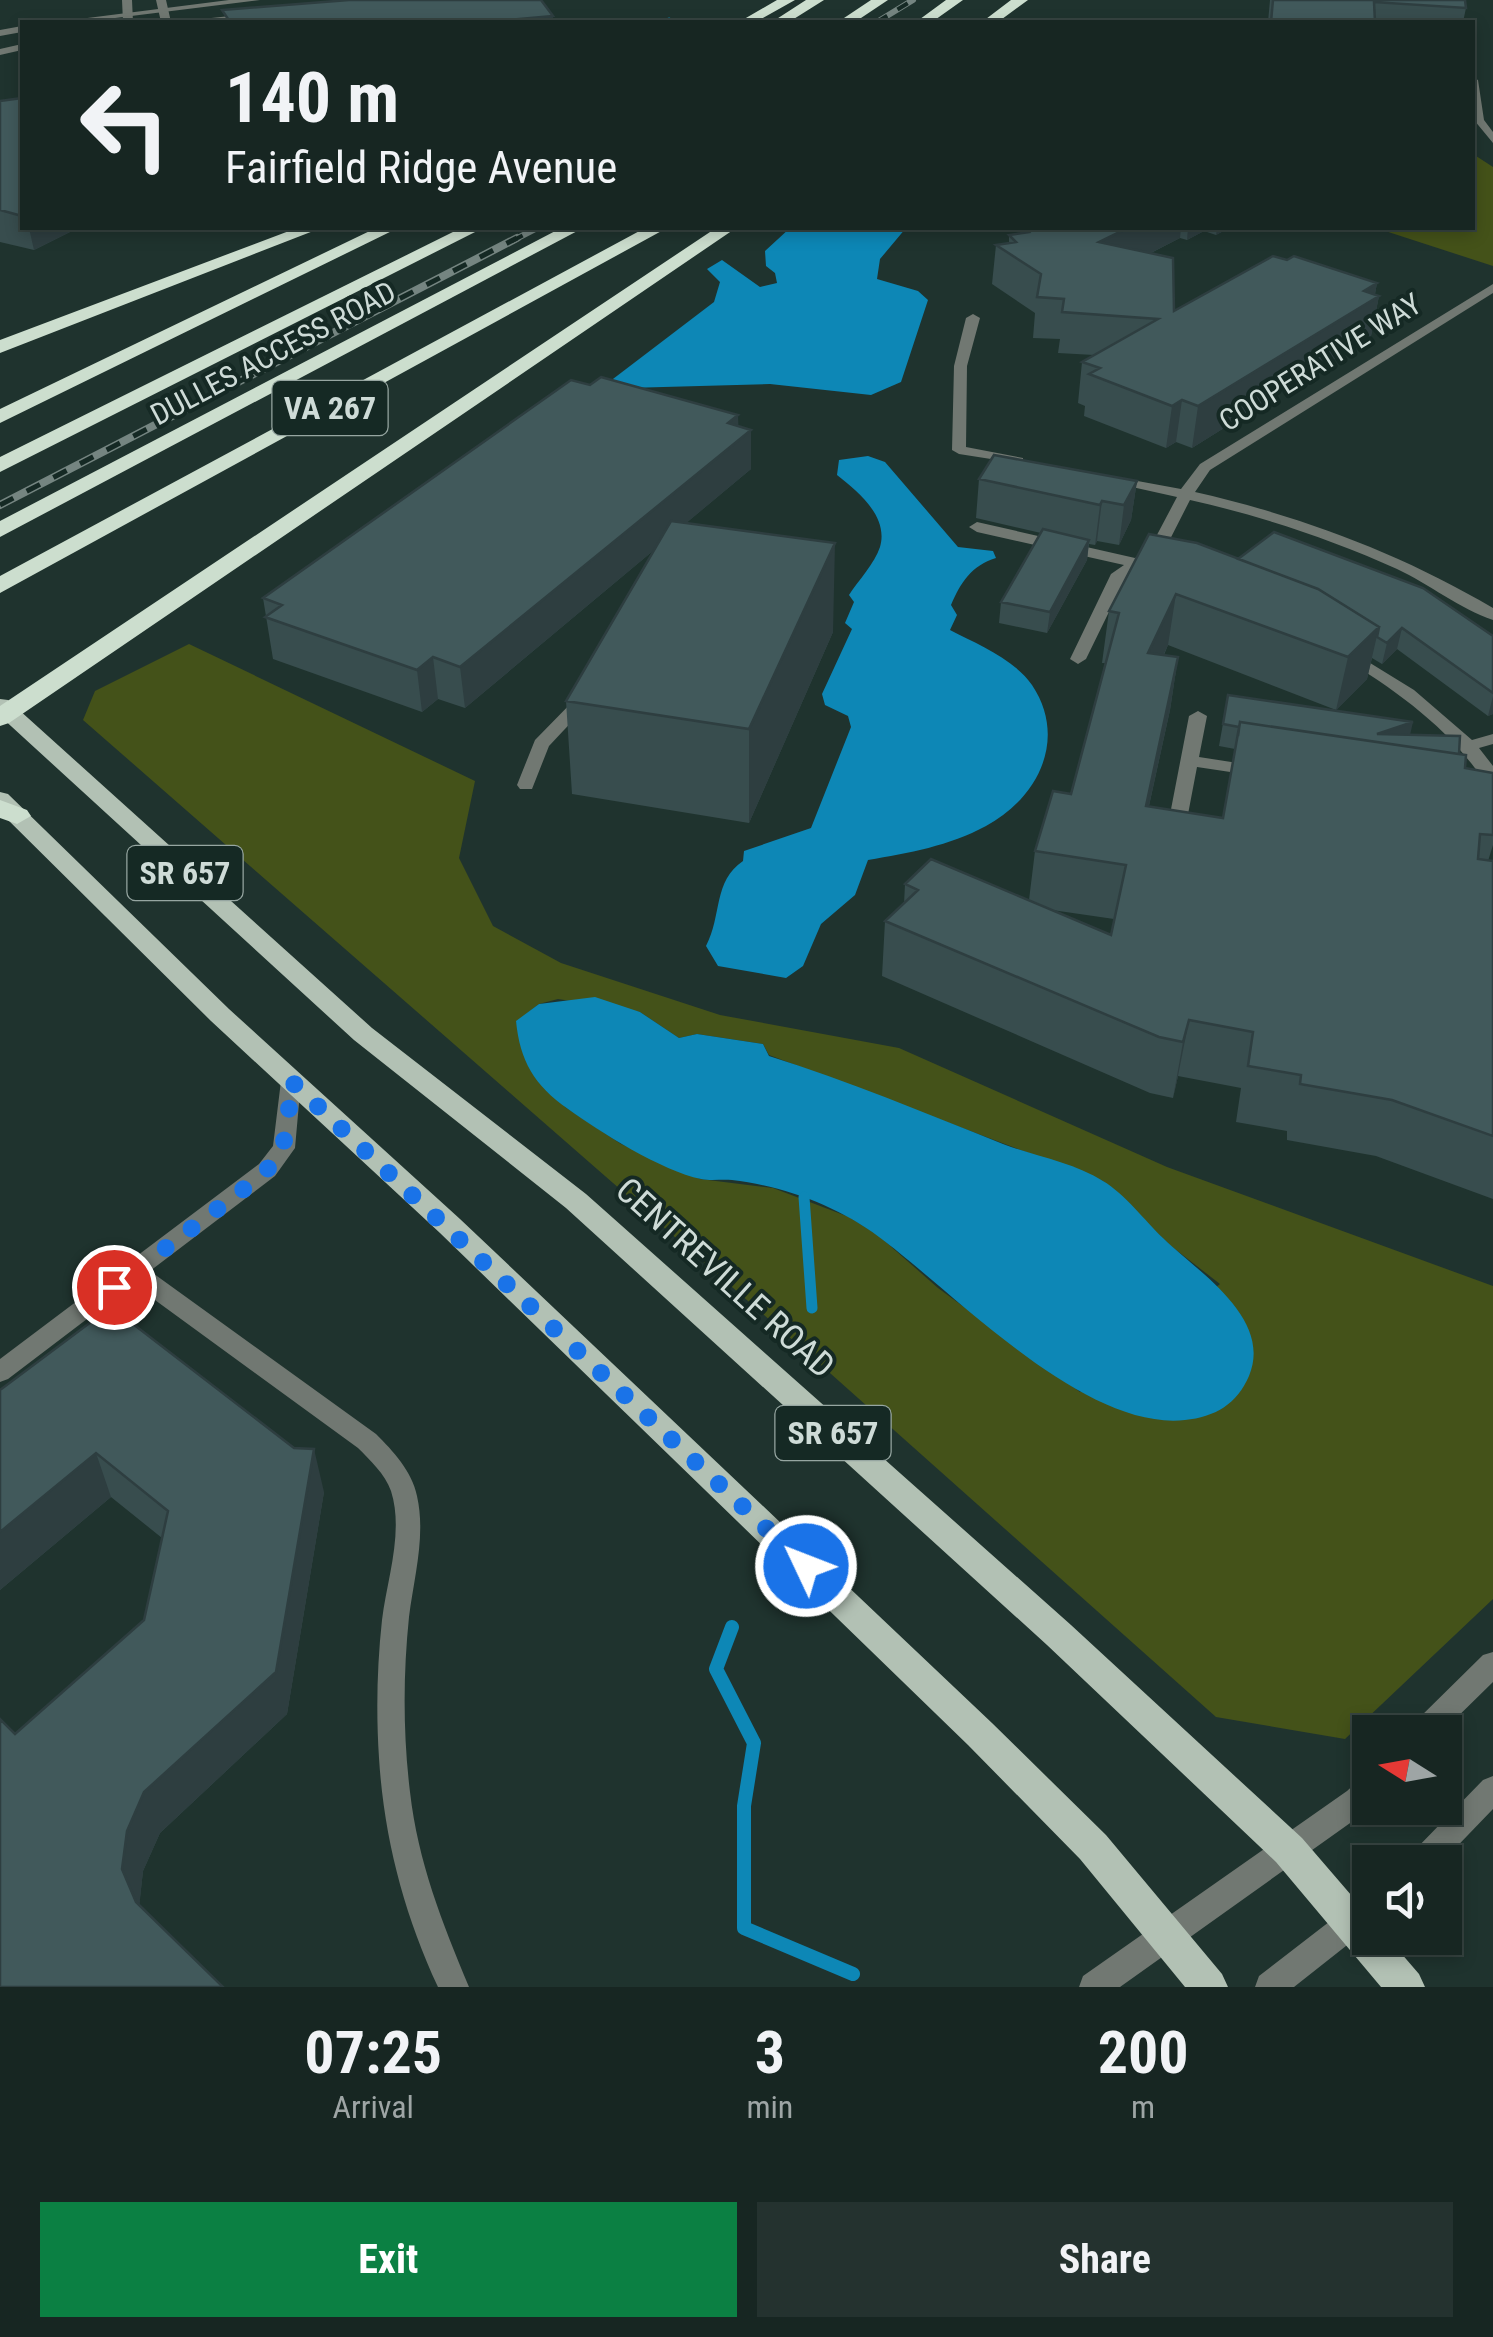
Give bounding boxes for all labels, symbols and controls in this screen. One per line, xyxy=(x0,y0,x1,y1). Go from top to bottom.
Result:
text: 140 m xyxy=(225,57,399,139)
icon: left xyxy=(60,60,190,190)
text: Fairfield Ridge Avenue xyxy=(225,141,617,194)
street label: DULLES ACCESS ROAD xyxy=(145,274,401,432)
street label: COOPERATIVE WAY xyxy=(1213,286,1428,438)
road number: VA 267 xyxy=(272,381,388,435)
road number: SR 657 xyxy=(128,846,242,900)
street label: CENTREVILLE ROAD xyxy=(608,1169,842,1387)
pin xyxy=(72,1245,157,1330)
icon: arrive xyxy=(87,1260,142,1315)
road number: SR 657 xyxy=(776,1406,890,1460)
position arrow xyxy=(754,1514,858,1618)
north arrow xyxy=(1352,1715,1462,1825)
map controls xyxy=(1352,1715,1462,1955)
button: sound xyxy=(1352,1845,1462,1955)
text: 07:25 xyxy=(304,2017,442,2088)
text: 3 xyxy=(755,2017,785,2088)
text: 200 xyxy=(1098,2017,1189,2088)
text: Arrival xyxy=(332,2088,414,2126)
text: min xyxy=(746,2088,793,2126)
text: m xyxy=(1131,2088,1155,2126)
button: Exit xyxy=(40,2202,737,2317)
button: Share xyxy=(757,2202,1453,2317)

